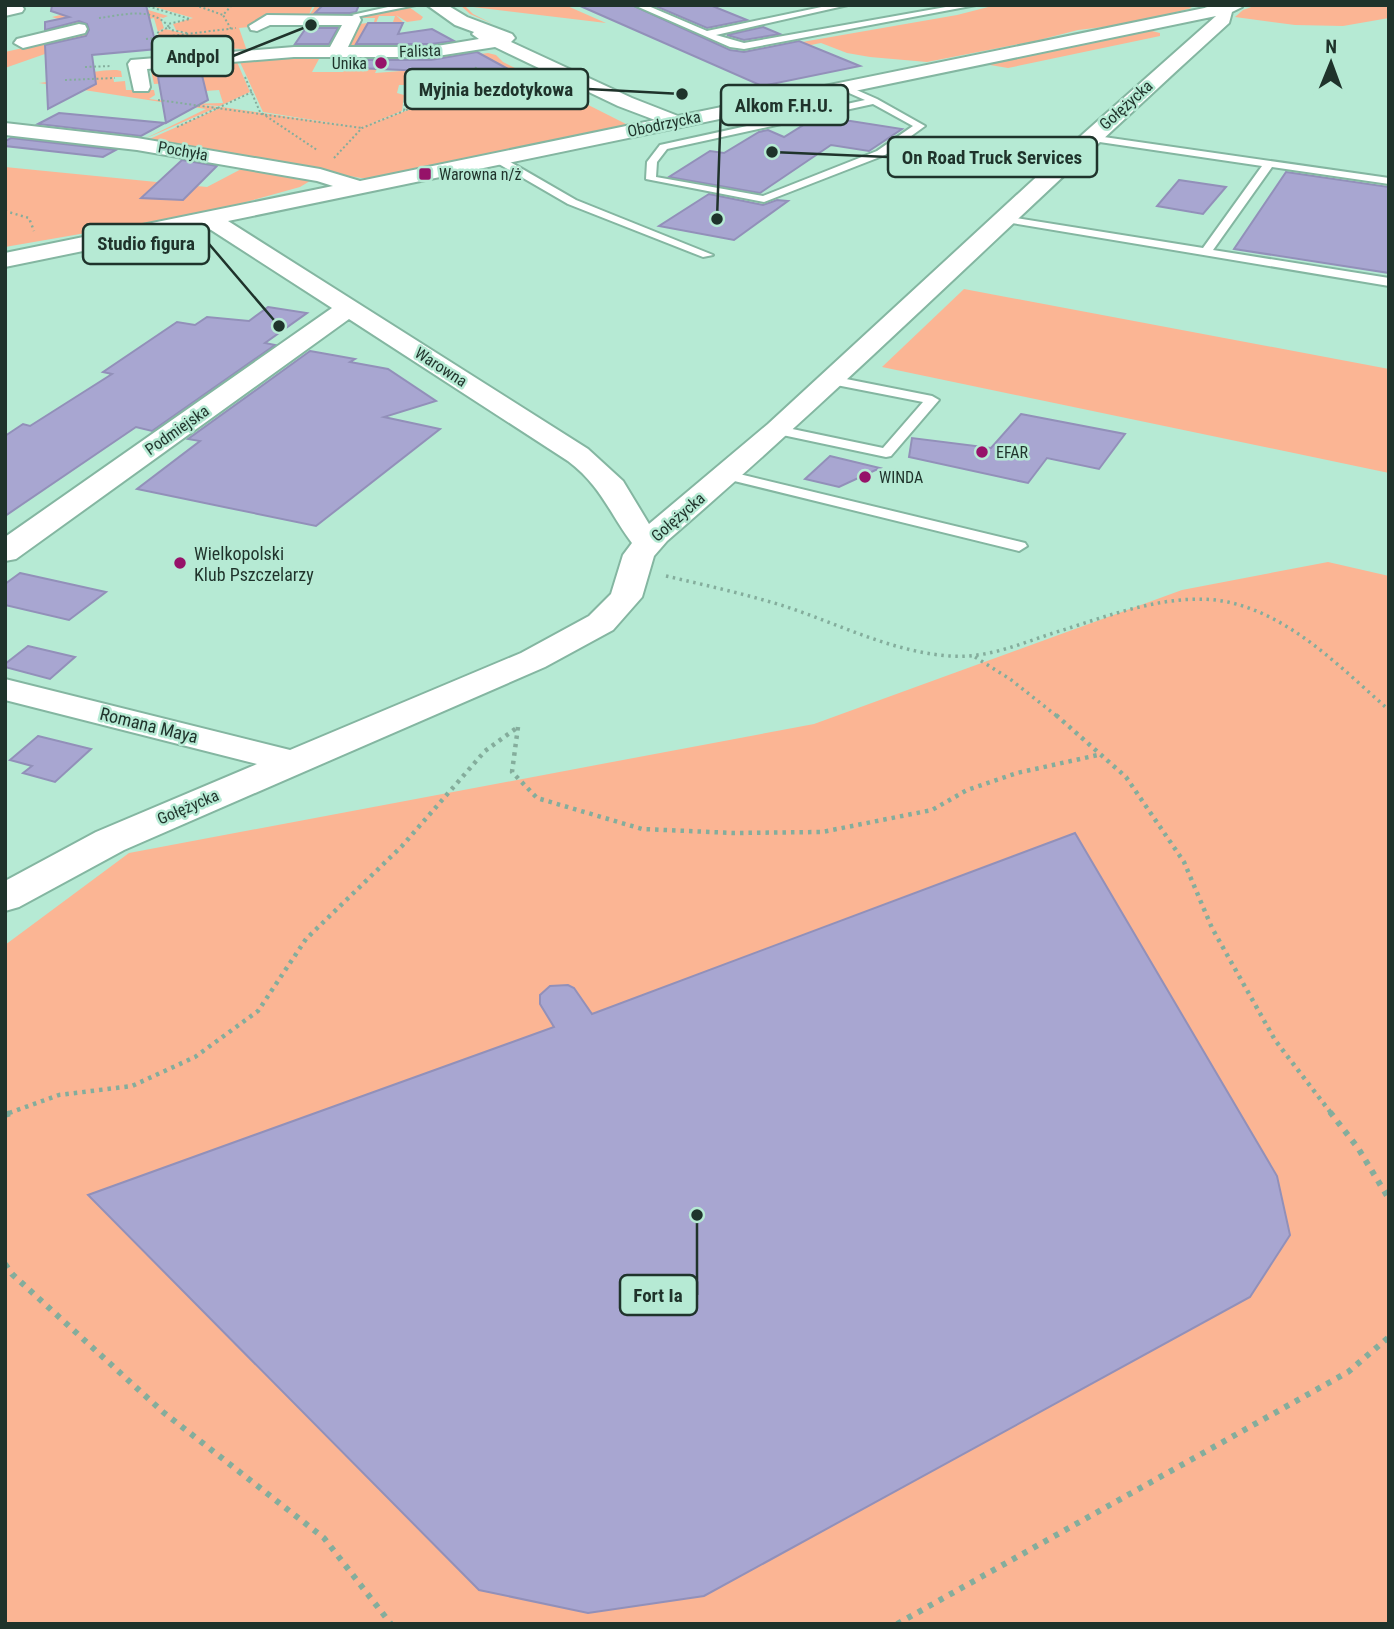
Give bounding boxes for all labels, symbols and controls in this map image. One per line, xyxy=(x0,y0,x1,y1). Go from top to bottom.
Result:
north arrow xyxy=(1296,28,1366,98)
text: N xyxy=(1325,35,1337,58)
callout: Andpol xyxy=(152,36,233,76)
street label: Falista xyxy=(399,41,441,61)
text: Andpol xyxy=(166,45,220,68)
place label: Unika xyxy=(332,54,367,73)
marker: Unika xyxy=(373,55,389,71)
callout: Myjnia bezdotykowa xyxy=(405,69,588,109)
street label: Gołężycka xyxy=(1096,76,1156,134)
text: Myjnia bezdotykowa xyxy=(419,78,573,101)
callout: Alkom F.H.U. xyxy=(721,85,848,125)
text: Alkom F.H.U. xyxy=(735,94,833,117)
street label: Obodrzycka xyxy=(626,107,702,141)
street label: Pochyła xyxy=(157,137,209,165)
callout: On Road Truck Services xyxy=(888,137,1097,177)
text: On Road Truck Services xyxy=(902,146,1082,169)
place label: Warowna n/ż xyxy=(439,165,522,184)
marker: Warowna n/ż xyxy=(417,166,433,182)
callout: Studio figura xyxy=(83,224,209,264)
text: Studio figura xyxy=(97,232,195,255)
street label: Warowna xyxy=(411,343,471,391)
street label: Podmiejska xyxy=(141,401,213,459)
place label: EFAR xyxy=(996,443,1029,462)
marker: EFAR xyxy=(974,444,990,460)
place label: WINDA xyxy=(879,468,923,487)
marker: WINDA xyxy=(857,469,873,485)
street label: Gołężycka xyxy=(647,489,709,545)
place label: Wielkopolski Klub Pszczelarzy xyxy=(194,543,314,585)
marker: Wielkopolski Klub Pszczelarzy xyxy=(172,555,188,571)
street label: Romana Maya xyxy=(98,703,200,747)
street label: Gołężycka xyxy=(154,786,222,828)
callout: Fort Ia xyxy=(620,1275,697,1315)
text: Fort Ia xyxy=(633,1284,683,1307)

